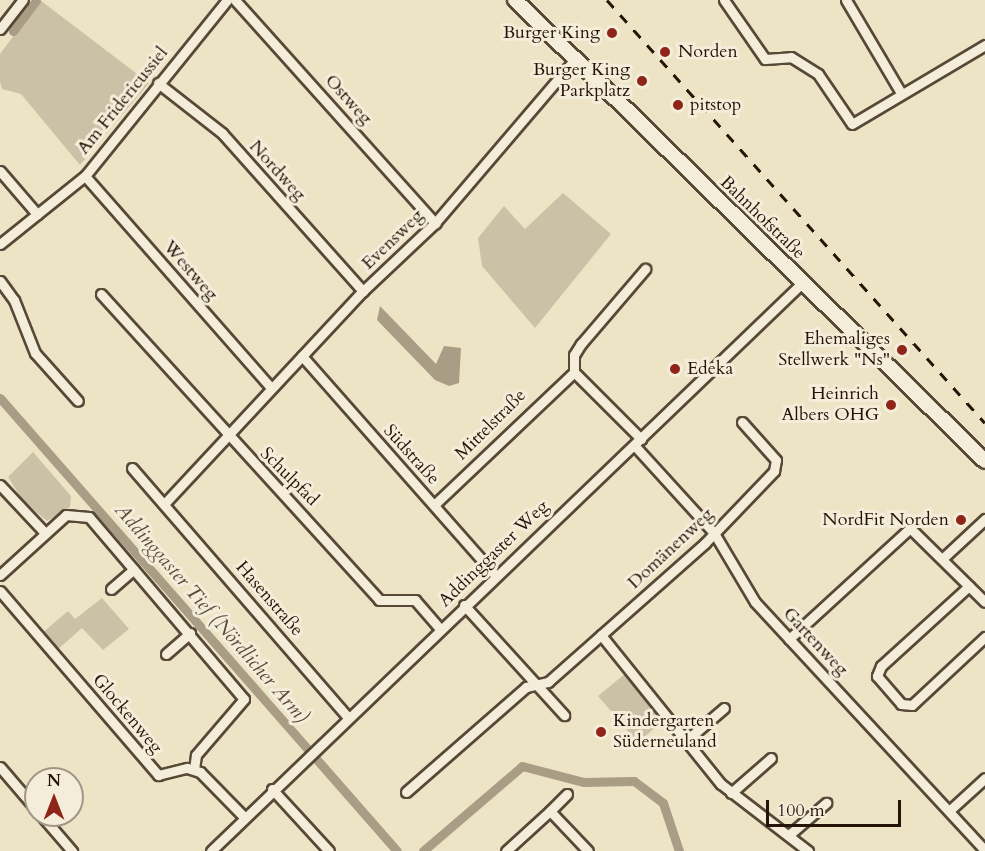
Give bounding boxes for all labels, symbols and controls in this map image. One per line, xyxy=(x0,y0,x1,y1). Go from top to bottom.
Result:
place label: Burger King xyxy=(503,22,600,44)
marker: Burger King xyxy=(605,26,619,40)
place label: Norden xyxy=(678,41,738,63)
street label: Am Fridericussiel xyxy=(73,43,173,159)
marker: Norden xyxy=(656,43,674,61)
place label: Burger King Parkplatz xyxy=(533,60,630,103)
street label: Ostweg xyxy=(320,70,376,130)
marker: Burger King Parkplatz xyxy=(635,74,649,88)
place label: pitstop xyxy=(690,94,741,116)
marker: pitstop xyxy=(671,98,685,112)
street label: Nordweg xyxy=(244,136,310,206)
street label: Bahnhofstraße xyxy=(715,172,809,264)
street label: Evensweg xyxy=(358,205,428,275)
street label: Westweg xyxy=(158,237,222,305)
place label: Ehemaliges Stellwerk "Ns" xyxy=(778,329,890,372)
marker: Ehemaliges Stellwerk "Ns" xyxy=(895,343,909,357)
place label: Edeka xyxy=(687,358,733,380)
marker: Edeka xyxy=(668,362,682,376)
place label: Heinrich Albers OHG xyxy=(782,384,879,426)
street label: Mittelstraße xyxy=(451,385,531,465)
marker: Heinrich Albers OHG xyxy=(884,398,898,412)
street label: Südstraße xyxy=(378,420,444,490)
street label: Schulpfad xyxy=(255,443,323,511)
street label: Addinggaster Weg xyxy=(434,496,554,612)
water label: Addinggaster Tief (Nördlicher Arm) xyxy=(110,498,314,728)
street label: Domänenweg xyxy=(624,504,718,594)
place label: NordFit Norden xyxy=(822,509,949,531)
marker: NordFit Norden xyxy=(954,513,968,527)
street label: Hasenstraße xyxy=(231,557,307,641)
street label: Gartenweg xyxy=(778,603,852,681)
street label: Glockenweg xyxy=(87,670,167,758)
place label: Kindergarten Süderneuland xyxy=(613,711,717,754)
marker: Kindergarten Süderneuland xyxy=(594,725,608,739)
north arrow xyxy=(24,767,84,827)
text: N xyxy=(47,770,61,792)
scale bar xyxy=(769,788,904,826)
text: 100 m xyxy=(777,798,825,823)

